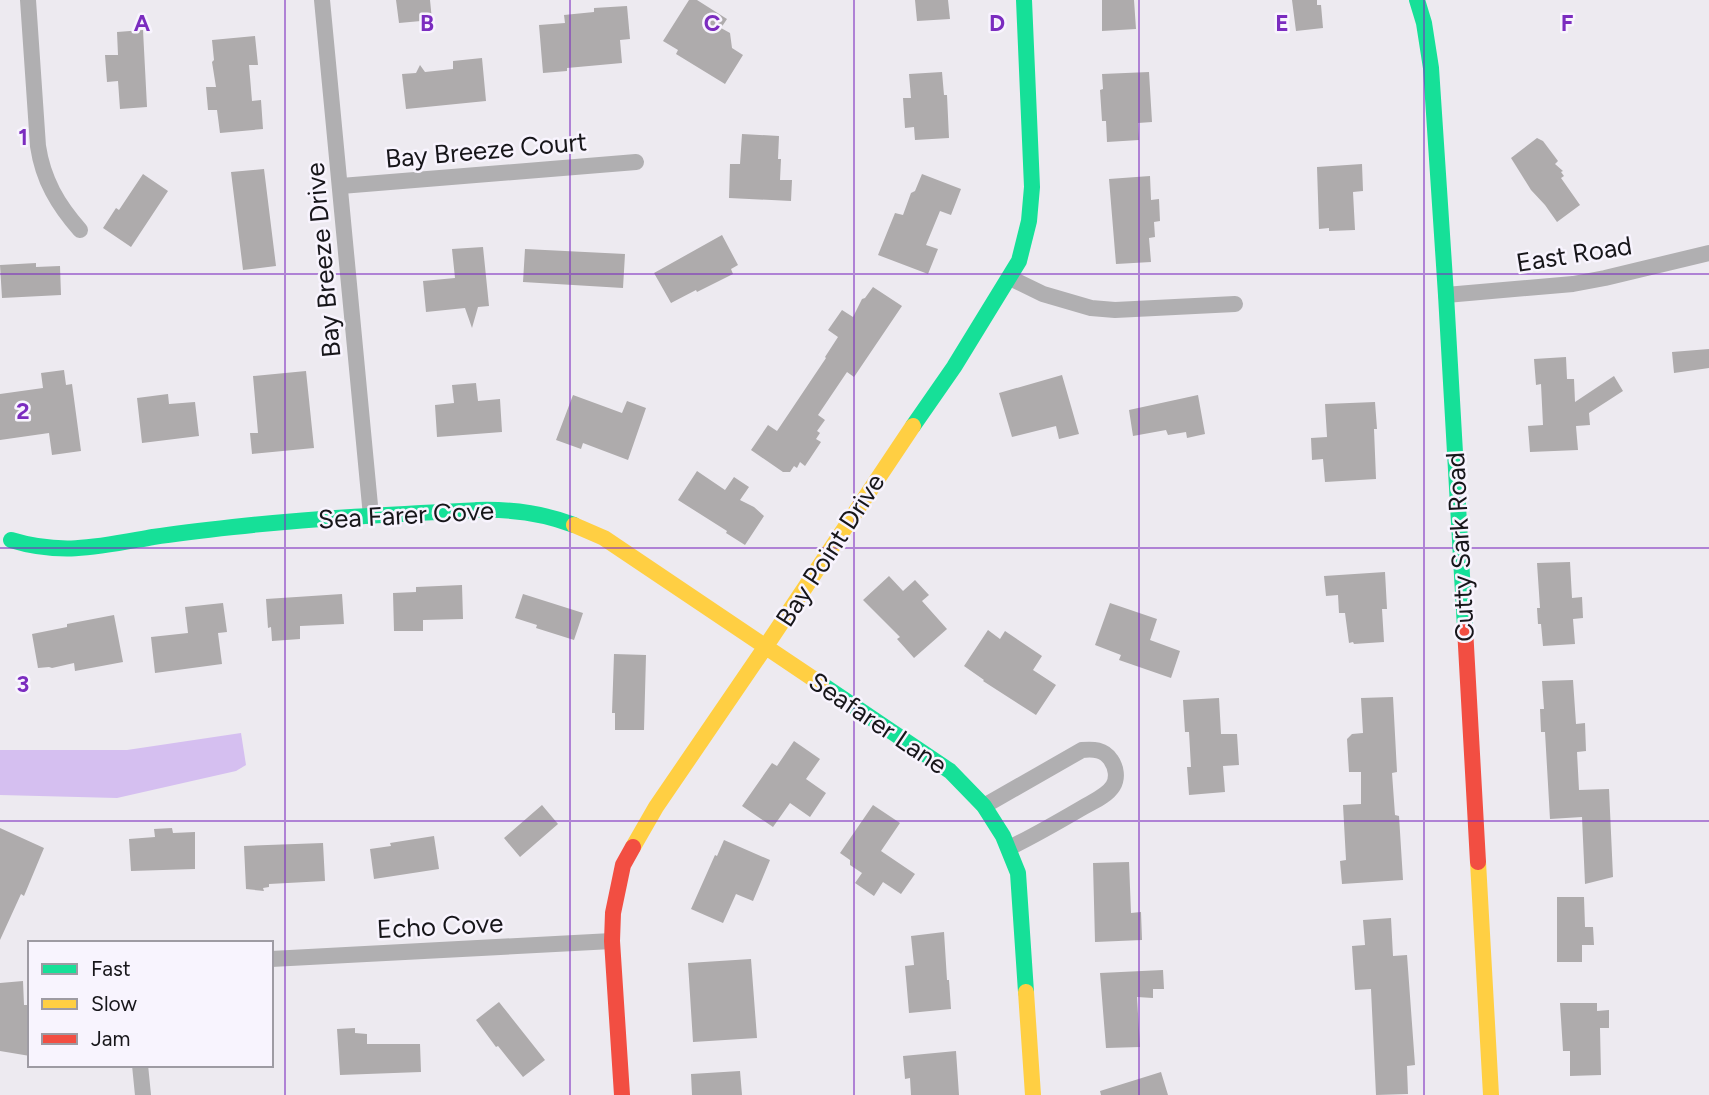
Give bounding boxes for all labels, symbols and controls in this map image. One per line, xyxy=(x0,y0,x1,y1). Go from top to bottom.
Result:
text: A xyxy=(134,9,151,37)
text: B xyxy=(420,9,434,37)
text: C xyxy=(704,9,721,37)
text: D xyxy=(989,9,1005,37)
text: E xyxy=(1275,9,1289,37)
text: F xyxy=(1561,9,1574,37)
text: 1 xyxy=(18,123,28,151)
street label: Bay Breeze Court xyxy=(384,125,588,175)
street label: Bay Breeze Drive xyxy=(299,161,347,359)
street label: East Road xyxy=(1514,229,1634,279)
text: 2 xyxy=(16,397,30,425)
street label: Cutty Sark Road xyxy=(1439,451,1481,643)
street label: Bay Point Drive xyxy=(769,468,891,632)
street label: Sea Farer Cove xyxy=(317,494,495,536)
street label: Seafarer Lane xyxy=(803,665,953,781)
text: 3 xyxy=(17,670,29,698)
street label: Echo Cove xyxy=(376,907,504,945)
legend xyxy=(28,941,273,1067)
text: Fast xyxy=(91,956,131,981)
text: Slow xyxy=(91,991,137,1016)
text: Jam xyxy=(91,1026,130,1051)

